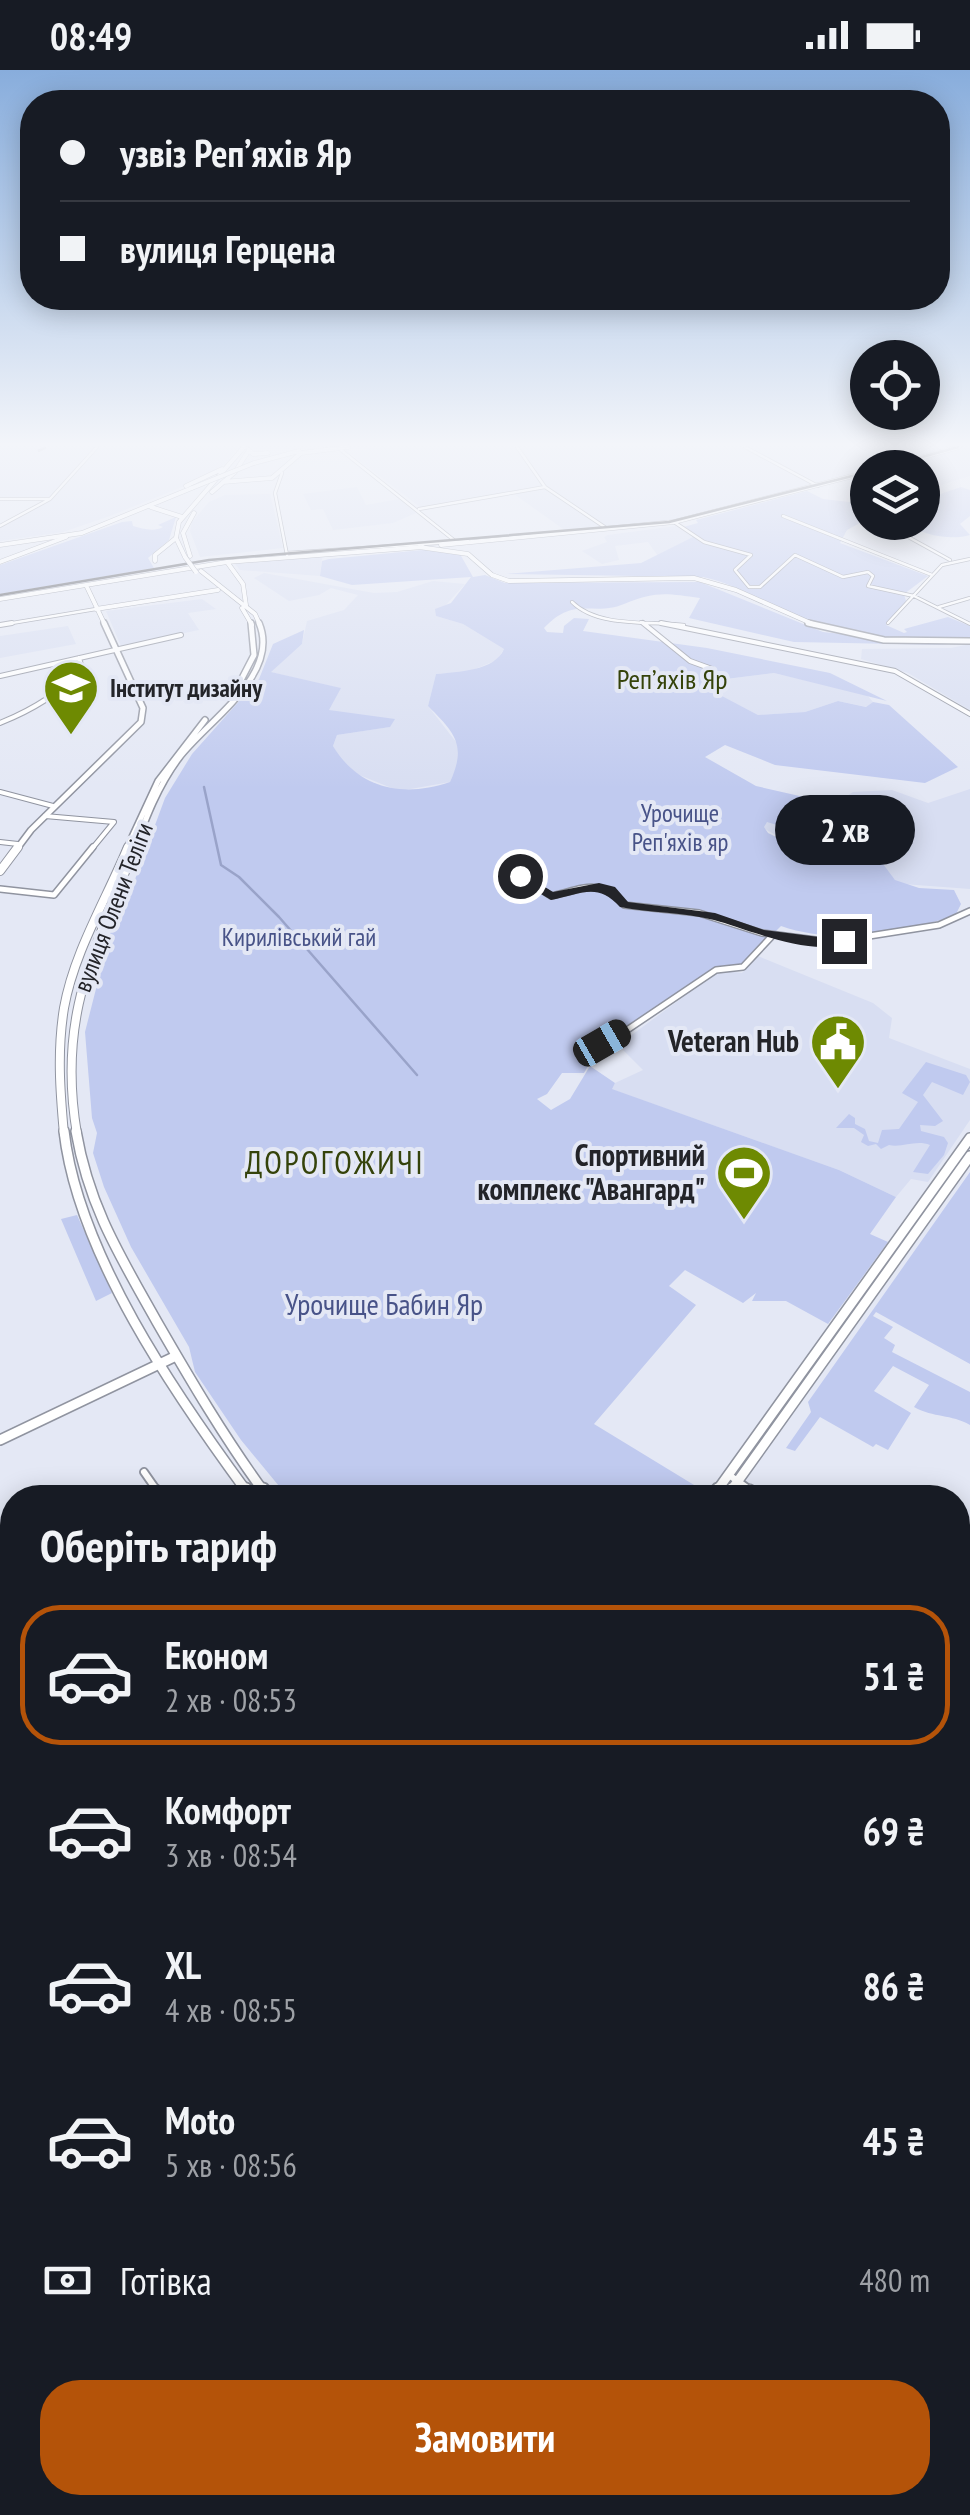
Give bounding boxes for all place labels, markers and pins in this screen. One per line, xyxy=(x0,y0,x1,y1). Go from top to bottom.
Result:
school or university icon: Інститут дизайну xyxy=(41,658,101,737)
place label: Інститут дизайну xyxy=(110,672,263,704)
public building icon: Veteran Hub xyxy=(808,1012,868,1091)
place label: Veteran Hub xyxy=(667,1021,799,1060)
place label: Спортивний комплекс "Авангард" xyxy=(477,1135,705,1208)
sports icon: Спортивний комплекс "Авангард" xyxy=(714,1143,774,1222)

